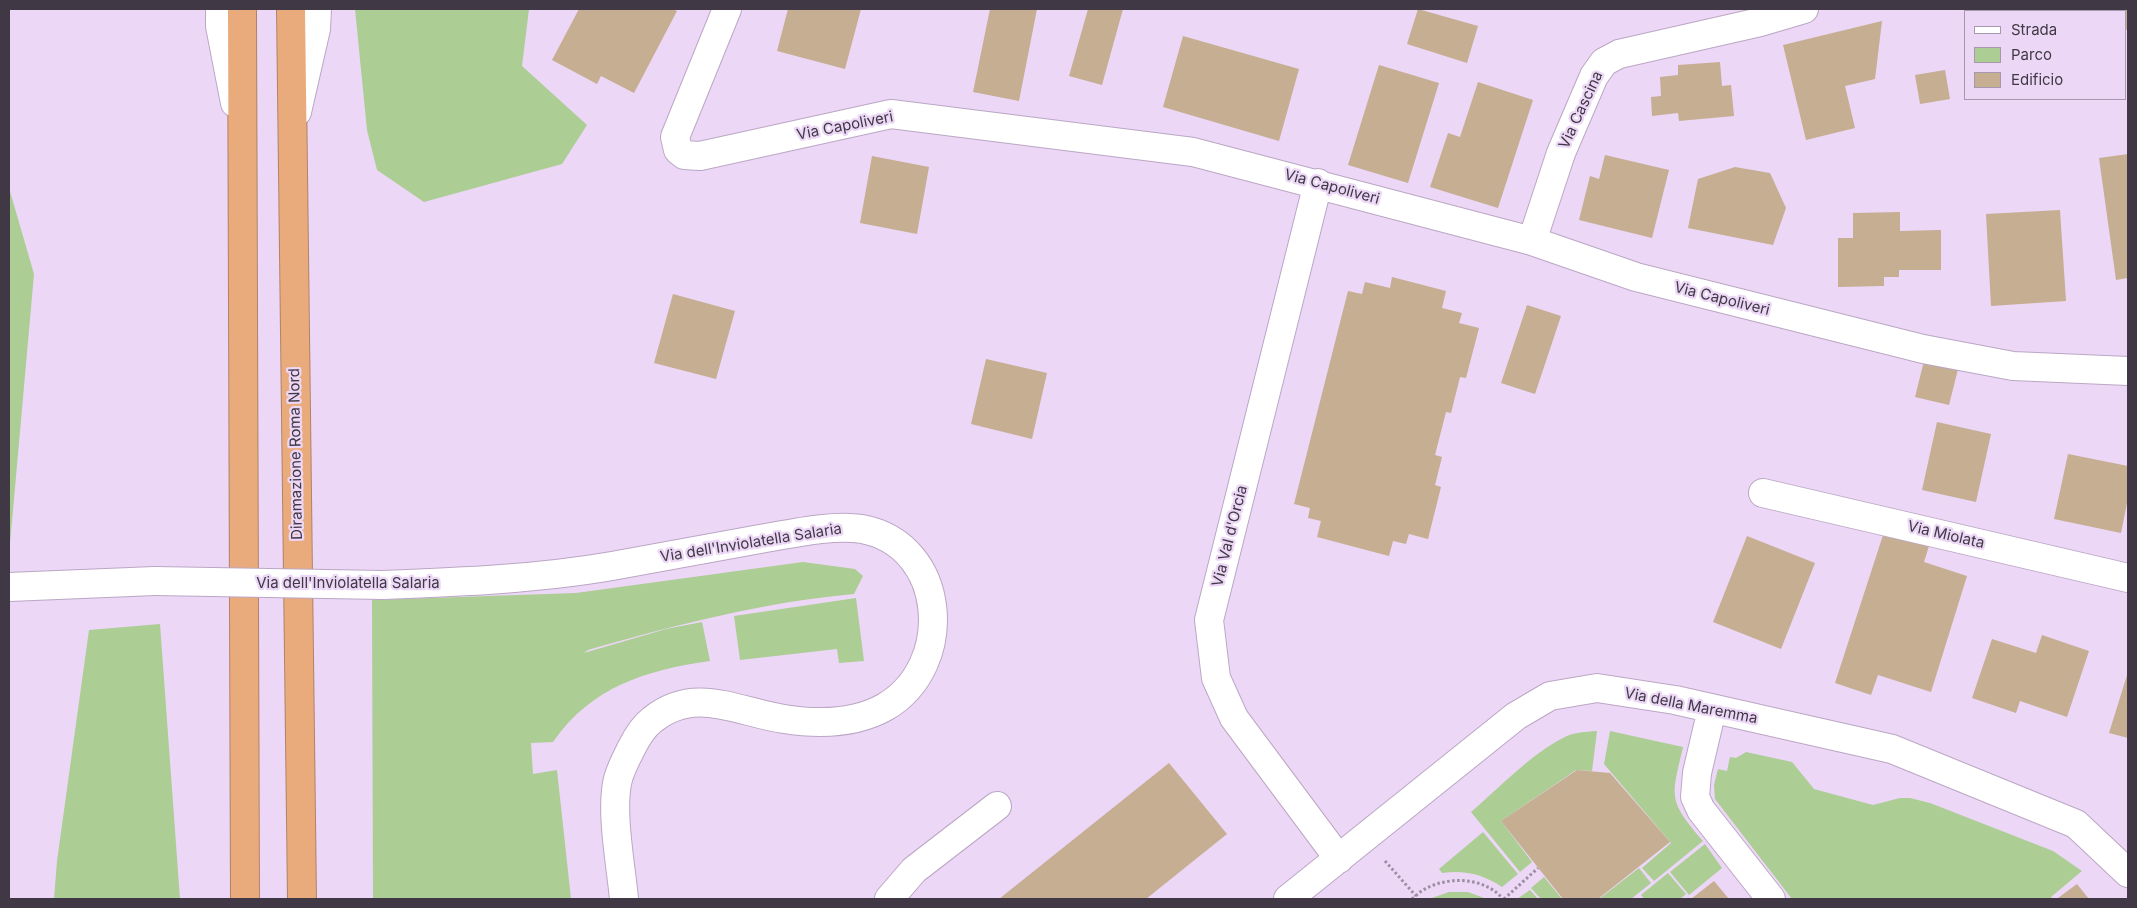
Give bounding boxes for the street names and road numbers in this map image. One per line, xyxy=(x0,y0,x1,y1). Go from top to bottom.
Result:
street label: Via Cascina xyxy=(1555,68,1607,152)
street label: Via Capoliveri xyxy=(795,108,895,144)
street label: Via Capoliveri xyxy=(1282,166,1382,208)
street label: Via Capoliveri xyxy=(1672,278,1772,320)
street label: Diramazione Roma Nord xyxy=(286,368,306,540)
street label: Via Val d'Orcia xyxy=(1209,484,1251,588)
street label: Via Miolata xyxy=(1906,517,1986,553)
street label: Via dell'Inviolatella Salaria xyxy=(659,520,843,566)
street label: Via dell'Inviolatella Salaria xyxy=(256,574,440,592)
street label: Via della Maremma xyxy=(1623,684,1759,728)

